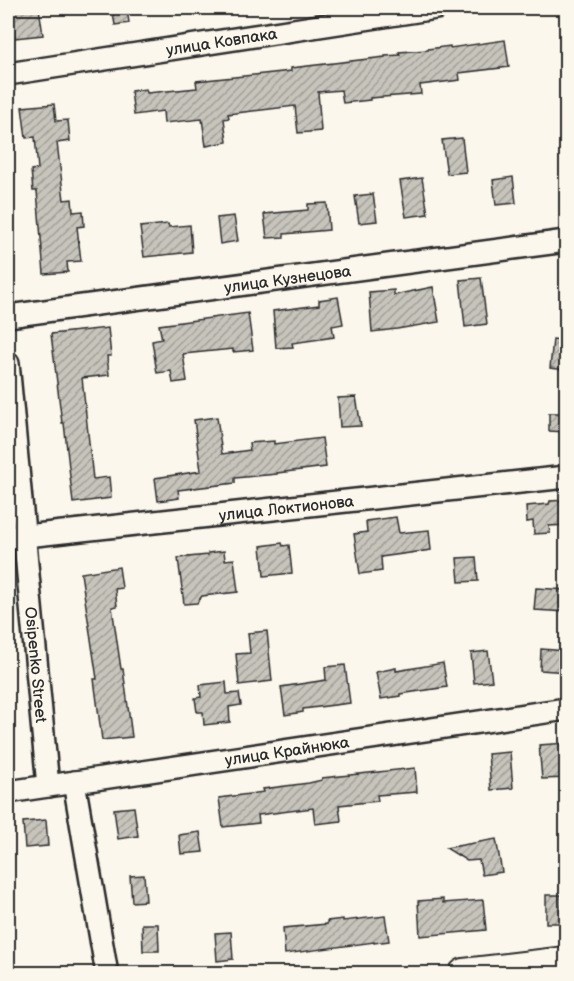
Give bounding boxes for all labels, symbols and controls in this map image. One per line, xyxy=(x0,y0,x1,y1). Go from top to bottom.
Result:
street label: улица Ковпака xyxy=(165,25,279,60)
street label: улица Кузнецова xyxy=(223,262,353,298)
street label: улица Локтионова xyxy=(218,492,356,526)
street label: Osipenko Street xyxy=(20,606,50,724)
street label: улица Крайнюка xyxy=(224,733,351,771)

